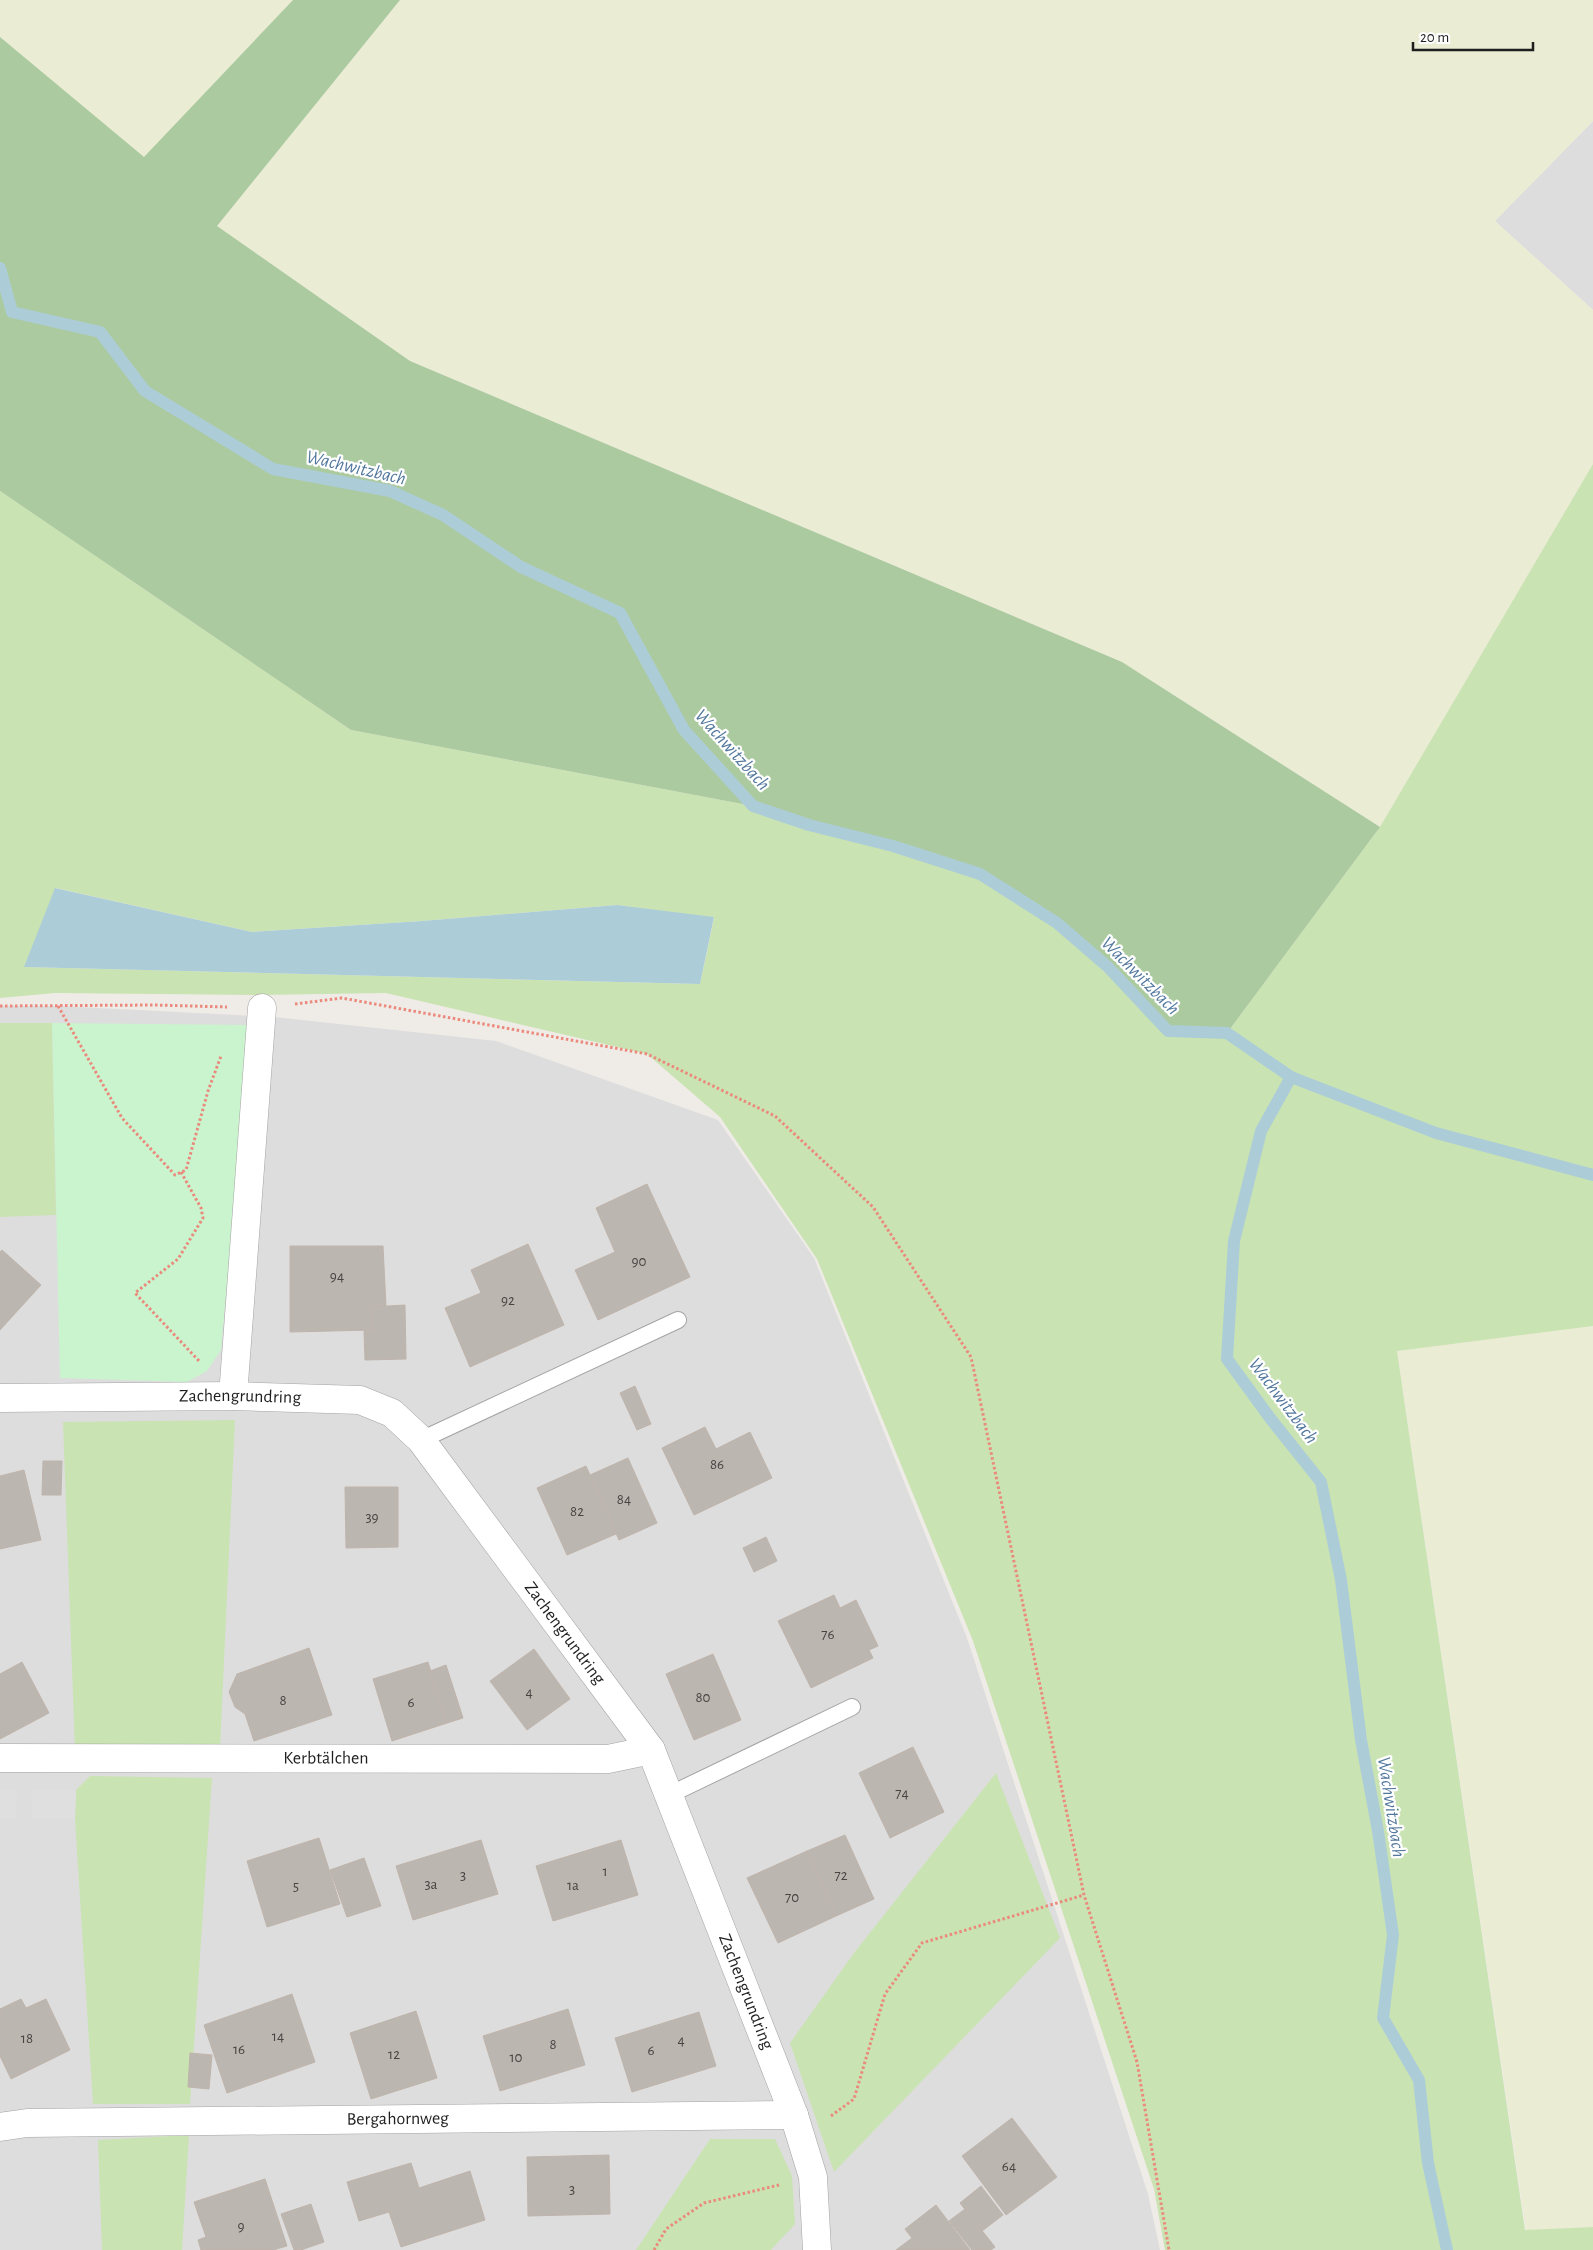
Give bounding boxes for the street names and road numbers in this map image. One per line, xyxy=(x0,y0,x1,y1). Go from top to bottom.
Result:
street label: Zachengrundring xyxy=(179,1387,302,1407)
street label: Zachengrundring xyxy=(521,1579,608,1688)
street label: Kerbtälchen xyxy=(283,1749,369,1768)
street label: Zachengrundring xyxy=(715,1932,777,2052)
street label: Bergahornweg xyxy=(347,2110,449,2129)

